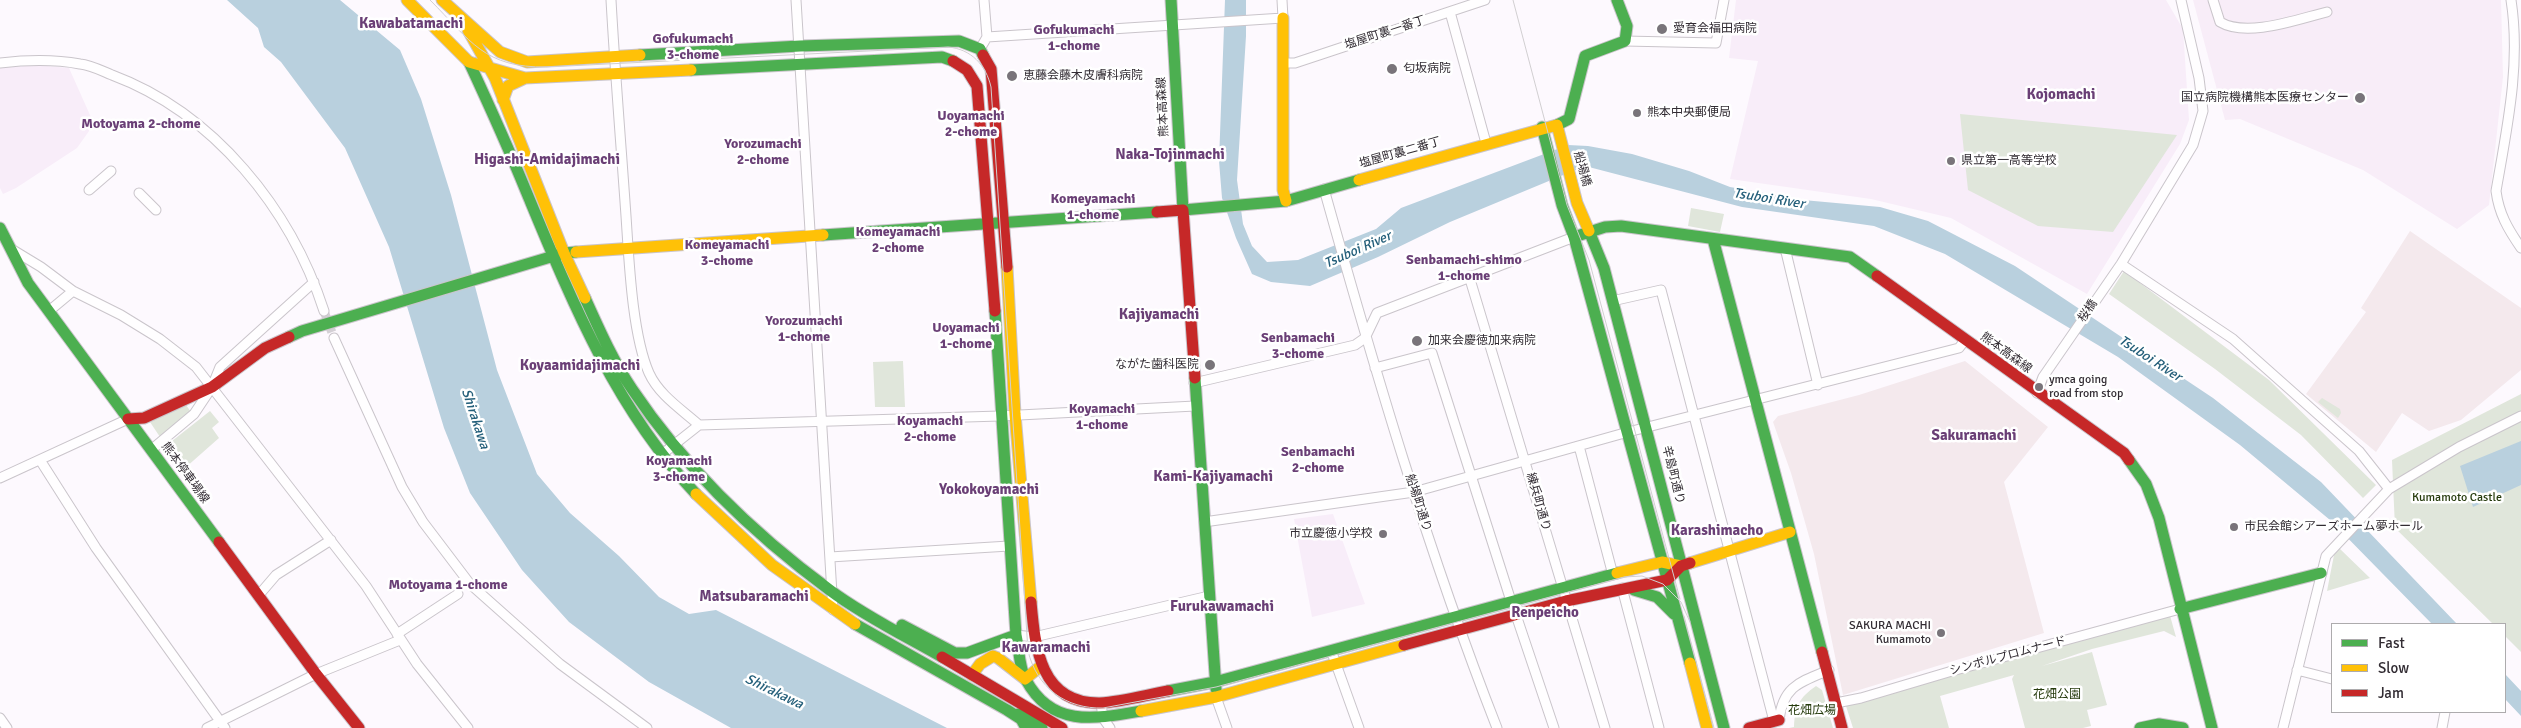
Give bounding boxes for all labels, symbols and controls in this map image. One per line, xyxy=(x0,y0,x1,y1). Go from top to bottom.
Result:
street label: 塩屋町裏一番丁 xyxy=(1343,13,1427,53)
district label: Kawabatamachi xyxy=(359,15,463,33)
district label: Gofukumachi 1-chome xyxy=(1034,22,1114,54)
marker: 愛育会福田病院 xyxy=(1655,22,1669,36)
place label: 愛育会福田病院 xyxy=(1673,22,1757,36)
district label: Gofukumachi 3-chome xyxy=(653,31,733,64)
marker: 匂坂病院 xyxy=(1385,62,1399,76)
place label: 匂坂病院 xyxy=(1403,62,1451,76)
marker: 恵藤会藤木皮膚科病院 xyxy=(1005,69,1019,83)
place label: 恵藤会藤木皮膚科病院 xyxy=(1023,69,1143,83)
street label: 熊本高森線 xyxy=(1154,77,1172,137)
district label: Kojomachi xyxy=(2027,86,2095,104)
place label: 国立病院機構熊本医療センター xyxy=(2181,91,2349,105)
marker: 国立病院機構熊本医療センター xyxy=(2353,91,2367,105)
place label: 熊本中央郵便局 xyxy=(1647,106,1731,120)
marker: 熊本中央郵便局 xyxy=(1631,107,1643,119)
district label: Uoyamachi 2-chome xyxy=(937,108,1005,140)
district label: Motoyama 2-chome xyxy=(81,116,201,132)
street label: 塩屋町裏二番丁 xyxy=(1358,135,1442,171)
district label: Yorozumachi 2-chome xyxy=(724,136,802,168)
district label: Naka-Tojinmachi xyxy=(1115,146,1225,164)
street label: 船場橋 xyxy=(1570,150,1594,188)
district label: Higashi-Amidajimachi xyxy=(474,151,620,169)
place label: 県立第一高等学校 xyxy=(1961,154,2057,168)
marker: 県立第一高等学校 xyxy=(1945,155,1957,167)
water label: Tsuboi River xyxy=(1732,185,1806,213)
district label: Komeyamachi 1-chome xyxy=(1051,191,1135,223)
district label: Komeyamachi 2-chome xyxy=(856,224,940,256)
water label: Tsuboi River xyxy=(1322,228,1394,272)
district label: Komeyamachi 3-chome xyxy=(685,237,769,270)
district label: Senbamachi-shimo 1-chome xyxy=(1406,252,1522,284)
street label: 桜橋 xyxy=(2075,297,2101,325)
district label: Kajiyamachi xyxy=(1119,306,1199,324)
district label: Yorozumachi 1-chome xyxy=(765,313,843,346)
district label: Uoyamachi 1-chome xyxy=(932,320,1000,352)
district label: Senbamachi 3-chome xyxy=(1261,330,1335,362)
street label: 熊本高森線 xyxy=(1977,330,2035,376)
water label: Tsuboi River xyxy=(2115,332,2185,386)
marker: 加来会慶徳加来病院 xyxy=(1410,334,1424,348)
place label: 加来会慶徳加来病院 xyxy=(1428,334,1536,348)
district label: Koyaamidajimachi xyxy=(520,357,640,375)
place label: ながた歯科医院 xyxy=(1115,358,1199,372)
marker: ながた歯科医院 xyxy=(1203,358,1217,372)
place label: ymca going road from stop xyxy=(2049,373,2123,401)
marker: ymca going road from stop xyxy=(2033,381,2045,393)
water label: Shirakawa xyxy=(457,387,493,451)
district label: Koyamachi 1-chome xyxy=(1069,401,1135,434)
district label: Koyamachi 2-chome xyxy=(897,413,963,446)
district label: Sakuramachi xyxy=(1932,427,2016,445)
street label: 熊本停車場線 xyxy=(158,440,212,506)
district label: Senbamachi 2-chome xyxy=(1281,444,1355,477)
street label: 辛島町通り xyxy=(1659,444,1687,506)
district label: Koyamachi 3-chome xyxy=(646,453,712,486)
district label: Kami-Kajiyamachi xyxy=(1153,468,1273,486)
street label: 練兵町通り xyxy=(1523,471,1553,533)
street label: 船場町通り xyxy=(1402,472,1434,534)
district label: Yokokoyamachi xyxy=(939,481,1039,499)
park label: Kumamoto Castle xyxy=(2412,491,2502,505)
place label: 市民会館シアーズホーム夢ホール xyxy=(2244,520,2423,534)
marker: 市民会館シアーズホーム夢ホール xyxy=(2228,521,2240,533)
district label: Karashimacho xyxy=(1671,522,1763,540)
place label: 市立慶徳小学校 xyxy=(1289,527,1373,541)
marker: 市立慶徳小学校 xyxy=(1377,528,1389,540)
district label: Motoyama 1-chome xyxy=(388,577,508,593)
district label: Matsubaramachi xyxy=(699,588,809,606)
district label: Furukawamachi xyxy=(1170,598,1274,616)
district label: Renpeicho xyxy=(1511,604,1579,622)
place label: SAKURA MACHI Kumamoto xyxy=(1849,619,1931,647)
legend xyxy=(2331,623,2506,713)
marker: SAKURA MACHI Kumamoto xyxy=(1935,627,1947,639)
street label: シンボルプロムナード xyxy=(1948,634,2068,678)
text: Fast xyxy=(2378,634,2405,652)
district label: Kawaramachi xyxy=(1002,639,1090,657)
text: Slow xyxy=(2378,659,2409,677)
water label: Shirakawa xyxy=(742,671,806,713)
text: Jam xyxy=(2378,684,2404,702)
park label: 花畑公園 xyxy=(2033,688,2081,702)
park label: 花畑広場 xyxy=(1788,704,1836,718)

